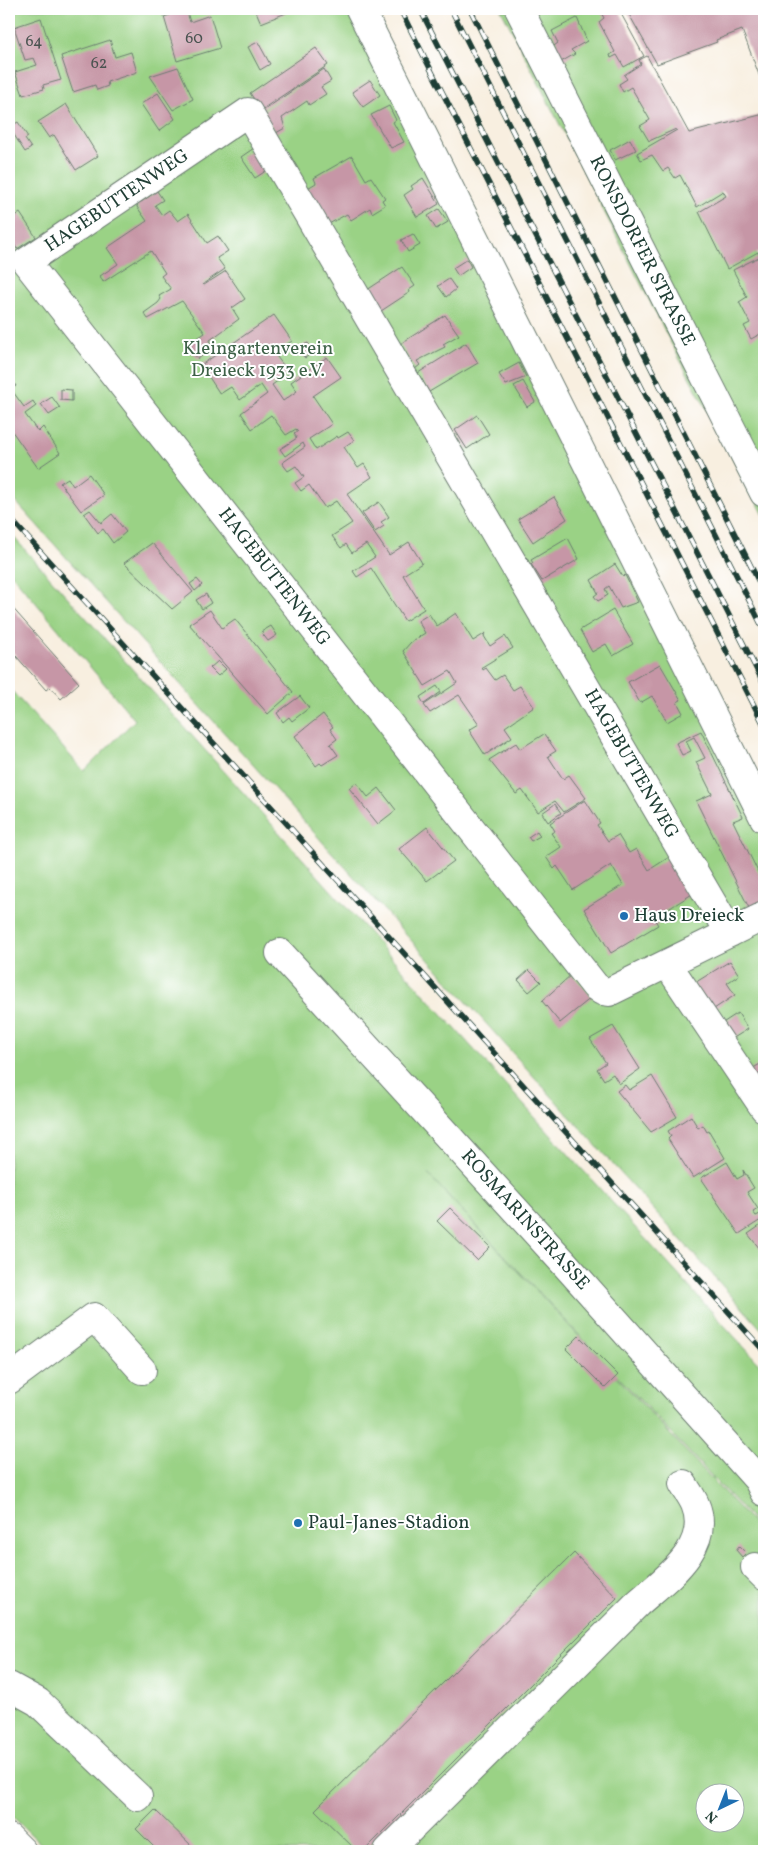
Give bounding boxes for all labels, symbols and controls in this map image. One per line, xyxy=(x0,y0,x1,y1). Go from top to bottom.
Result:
house number: 60 xyxy=(185,28,203,50)
house number: 64 xyxy=(25,31,43,53)
house number: 62 xyxy=(91,53,107,75)
street label: HAGEBUTTENWEG xyxy=(40,143,194,259)
street label: RONSDORFER STRASSE xyxy=(583,151,701,351)
park label: Kleingartenverein Dreieck 1933 e.V. xyxy=(183,336,333,384)
street label: HAGEBUTTENWEG xyxy=(212,502,336,652)
street label: HAGEBUTTENWEG xyxy=(578,684,684,844)
place label: Haus Dreieck xyxy=(634,903,744,929)
marker: Haus Dreieck xyxy=(618,910,630,922)
street label: ROSMARINSTRASSE xyxy=(455,1144,595,1296)
place label: Paul-Janes-Stadion xyxy=(308,1510,470,1536)
marker: Paul-Janes-Stadion xyxy=(292,1517,304,1529)
north arrow xyxy=(696,1782,746,1832)
text: N xyxy=(702,1806,722,1827)

